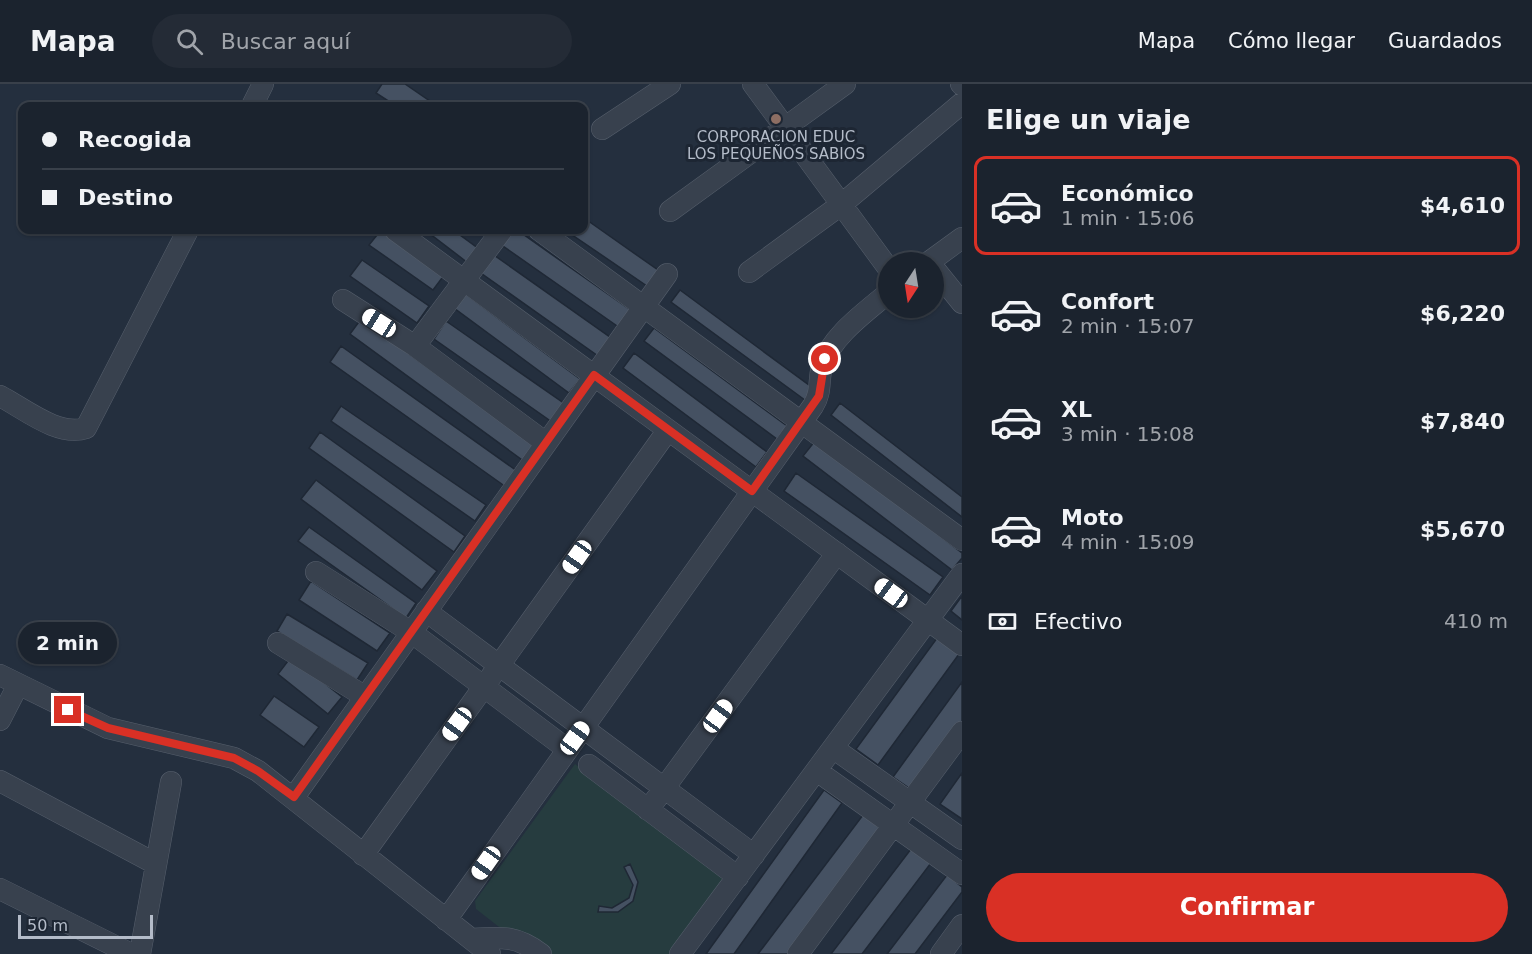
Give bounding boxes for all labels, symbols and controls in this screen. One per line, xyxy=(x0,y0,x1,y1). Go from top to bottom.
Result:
search box xyxy=(152,14,572,68)
text: Mapa xyxy=(30,25,116,58)
icon: search xyxy=(173,25,206,58)
text: Buscar aquí xyxy=(221,29,350,54)
text: Mapa xyxy=(1138,29,1195,53)
text: Cómo llegar xyxy=(1228,29,1355,53)
text: Guardados xyxy=(1388,29,1502,53)
text: Elige un viaje xyxy=(986,104,1190,135)
marker: CORPORACION EDUC LOS PEQUEÑOS SABIOS xyxy=(769,112,783,126)
text: Recogida xyxy=(78,127,192,152)
place label: CORPORACION EDUC LOS PEQUEÑOS SABIOS xyxy=(687,128,865,163)
icon: car xyxy=(989,179,1043,233)
text: Económico xyxy=(1061,181,1194,206)
text: Destino xyxy=(78,185,173,210)
text: $4,610 xyxy=(1420,193,1505,218)
text: 1 min · 15:06 xyxy=(1061,206,1195,230)
north arrow xyxy=(878,252,944,318)
map controls xyxy=(878,252,944,318)
icon: car xyxy=(989,287,1043,341)
text: Confort xyxy=(1061,289,1154,314)
text: $6,220 xyxy=(1420,301,1505,326)
car xyxy=(359,306,399,340)
text: 2 min · 15:07 xyxy=(1061,314,1195,338)
route start xyxy=(811,345,838,372)
icon: car xyxy=(989,395,1043,449)
text: XL xyxy=(1061,397,1092,422)
text: $7,840 xyxy=(1420,409,1505,434)
text: 3 min · 15:08 xyxy=(1061,422,1195,446)
icon: car xyxy=(989,503,1043,557)
text: Moto xyxy=(1061,505,1124,530)
text: $5,670 xyxy=(1420,517,1505,542)
text: 4 min · 15:09 xyxy=(1061,530,1195,554)
car xyxy=(559,537,595,577)
car xyxy=(871,575,911,611)
icon: cash xyxy=(986,605,1019,638)
text: Efectivo xyxy=(1034,609,1123,634)
text: 410 m xyxy=(1444,609,1508,633)
callout: 2 min xyxy=(19,623,118,665)
text: 2 min xyxy=(36,631,99,655)
route end xyxy=(54,696,81,723)
car xyxy=(700,696,736,736)
car xyxy=(439,704,475,744)
car xyxy=(557,718,593,758)
car xyxy=(468,843,504,883)
button: Confirmar xyxy=(986,873,1508,942)
scale bar xyxy=(18,912,153,940)
text: 50 m xyxy=(27,916,68,935)

